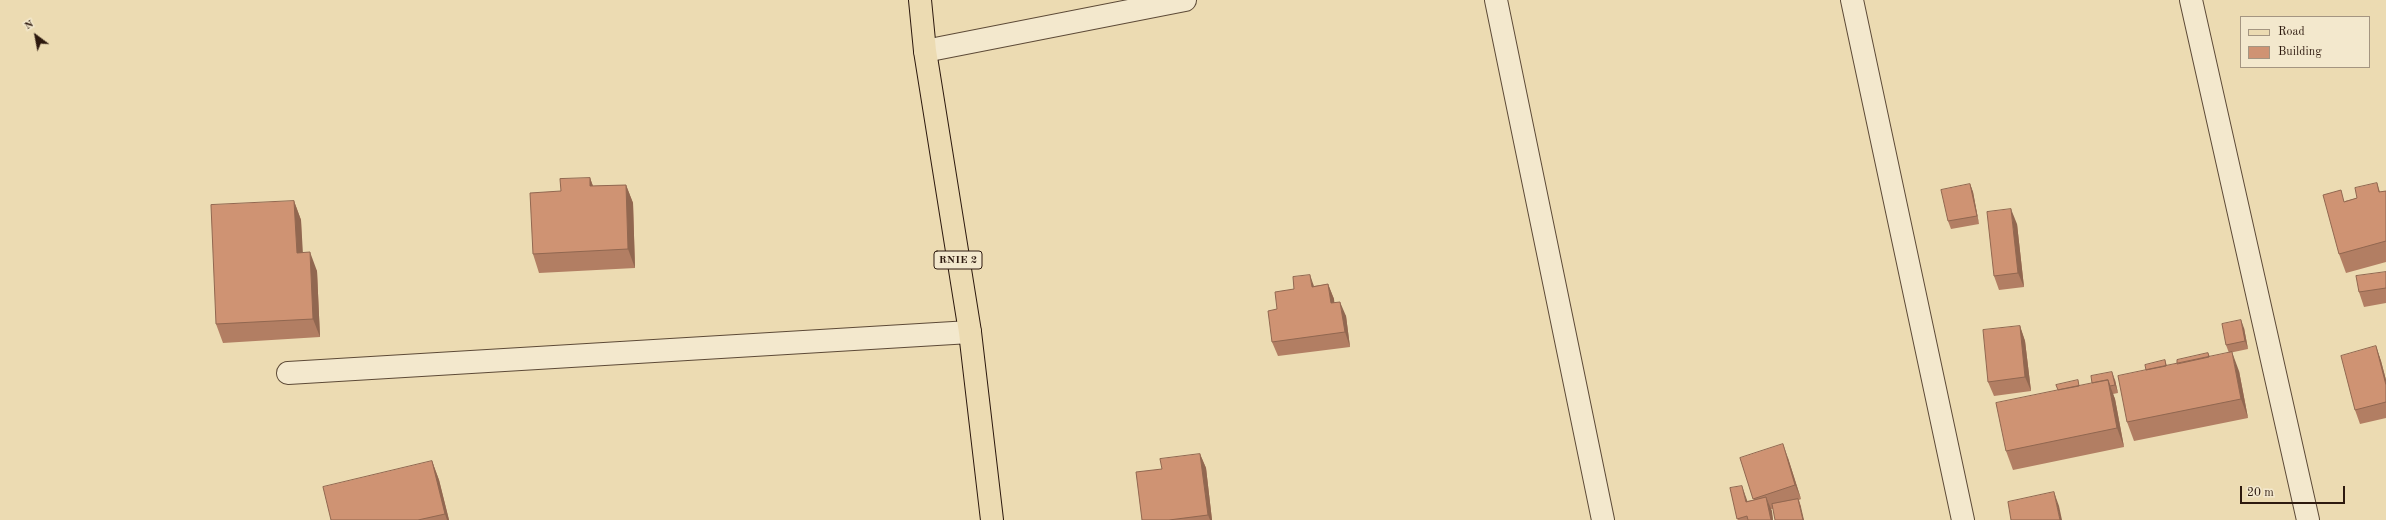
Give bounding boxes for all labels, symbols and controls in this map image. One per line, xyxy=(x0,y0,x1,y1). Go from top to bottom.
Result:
north arrow xyxy=(16,16,56,56)
legend xyxy=(2240,16,2370,68)
text: N xyxy=(23,19,36,32)
text: Road xyxy=(2278,26,2305,38)
text: Building xyxy=(2278,46,2322,58)
road number: RNIE 2 xyxy=(934,251,982,269)
scale bar xyxy=(2242,478,2347,504)
text: 20 m xyxy=(2247,487,2274,499)

